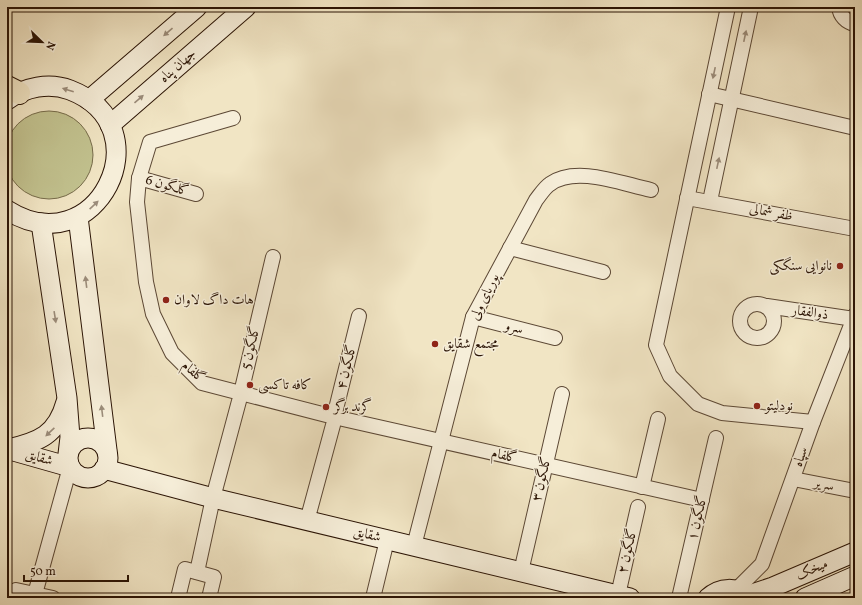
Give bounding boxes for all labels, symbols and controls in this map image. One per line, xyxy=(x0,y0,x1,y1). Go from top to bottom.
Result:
north arrow xyxy=(22,22,62,62)
one-way arrow xyxy=(162,28,173,37)
one-way arrow xyxy=(742,30,748,42)
text: N xyxy=(41,39,58,52)
street label: جهان پناه xyxy=(155,45,201,87)
one-way arrow xyxy=(710,66,716,79)
one-way arrow xyxy=(62,87,74,93)
one-way arrow xyxy=(134,95,145,104)
one-way arrow xyxy=(716,157,722,169)
street label: گلگون 6 xyxy=(143,170,191,201)
street label: ظفر شمالی xyxy=(748,199,794,227)
one-way arrow xyxy=(89,200,99,210)
place label: نانوایی سنگکی xyxy=(770,256,832,276)
marker: نانوایی سنگکی xyxy=(835,261,845,271)
street label: پوریای ولی xyxy=(466,269,505,324)
one-way arrow xyxy=(82,276,89,288)
place label: هات داگ لاوان xyxy=(174,291,254,310)
marker: هات داگ لاوان xyxy=(161,295,171,305)
street label: ذوالفقار xyxy=(788,301,830,325)
one-way arrow xyxy=(52,311,58,323)
street label: سرو xyxy=(501,316,525,339)
street label: گلگون 5 xyxy=(236,324,265,372)
place label: مجتمع شقایق xyxy=(443,335,499,357)
marker: مجتمع شقایق xyxy=(430,339,440,349)
street label: گلگون ۴ xyxy=(331,342,362,391)
street label: گلفام xyxy=(176,356,209,389)
place label: کافه تاکسی xyxy=(258,376,312,395)
marker: کافه تاکسی xyxy=(245,380,255,390)
place label: گرند برگر xyxy=(332,397,372,417)
place label: نودلیتو xyxy=(763,397,793,416)
marker: نودلیتو xyxy=(752,401,762,411)
marker: گرند برگر xyxy=(321,402,331,412)
one-way arrow xyxy=(98,405,105,417)
one-way arrow xyxy=(45,427,55,437)
street label: گلفام xyxy=(489,444,519,470)
street label: شقایق xyxy=(23,445,55,471)
street label: سپاه xyxy=(789,445,813,469)
street label: گلگون ۳ xyxy=(527,454,556,503)
street label: سریر xyxy=(810,473,836,496)
street label: گلگون ۱ xyxy=(683,493,712,542)
street label: شقایق xyxy=(351,523,383,547)
street label: گلگون ۲ xyxy=(613,526,642,575)
street label: میخک xyxy=(793,555,831,585)
scale bar xyxy=(24,557,128,583)
text: 50 m xyxy=(30,564,56,580)

